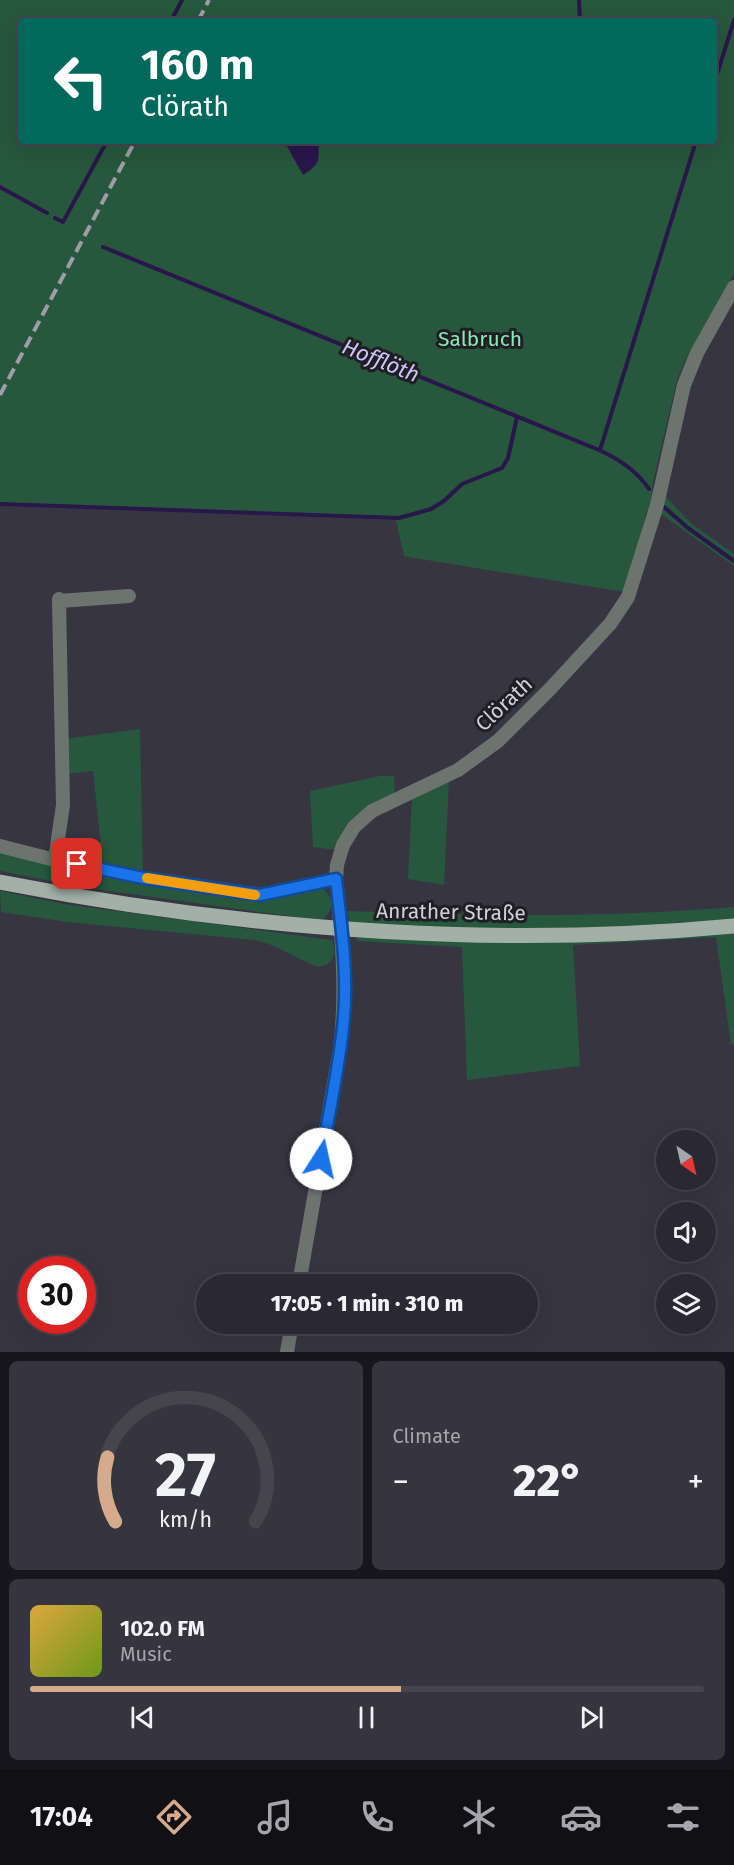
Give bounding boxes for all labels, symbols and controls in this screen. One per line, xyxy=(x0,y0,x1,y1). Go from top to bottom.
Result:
text: 160 m xyxy=(141,40,254,90)
icon: left xyxy=(42,42,120,120)
text: Clörath xyxy=(141,91,229,123)
park label: Salbruch xyxy=(438,326,522,352)
water label: Hofflöth xyxy=(338,333,423,388)
street label: Clörath xyxy=(470,671,538,737)
pin xyxy=(51,838,102,889)
icon: arrive xyxy=(60,847,93,880)
street label: Anrather Straße xyxy=(376,898,526,926)
position arrow xyxy=(289,1127,353,1191)
north arrow xyxy=(656,1130,716,1190)
map controls xyxy=(656,1130,716,1334)
button: sound xyxy=(656,1202,716,1262)
speed limit sign: 30 xyxy=(18,1256,96,1334)
button: layers xyxy=(656,1274,716,1334)
text: 17:05 · 1 min · 310 m xyxy=(271,1290,463,1317)
text: Climate xyxy=(393,1424,461,1448)
text: 27 xyxy=(155,1438,216,1513)
text: 22° xyxy=(513,1454,584,1508)
text: − xyxy=(393,1462,409,1502)
text: + xyxy=(688,1462,704,1502)
text: km/h xyxy=(159,1508,212,1534)
text: 102.0 FM xyxy=(120,1615,205,1642)
text: Music xyxy=(120,1642,172,1666)
icon: previous xyxy=(126,1701,159,1734)
icon: pause xyxy=(350,1701,383,1734)
icon: next xyxy=(575,1701,608,1734)
icon: directions xyxy=(153,1796,195,1838)
icon: music xyxy=(254,1796,296,1838)
icon: phone xyxy=(356,1796,398,1838)
icon: climate xyxy=(458,1796,500,1838)
icon: car xyxy=(560,1796,602,1838)
icon: filters xyxy=(662,1796,704,1838)
text: 17:04 xyxy=(30,1801,93,1833)

